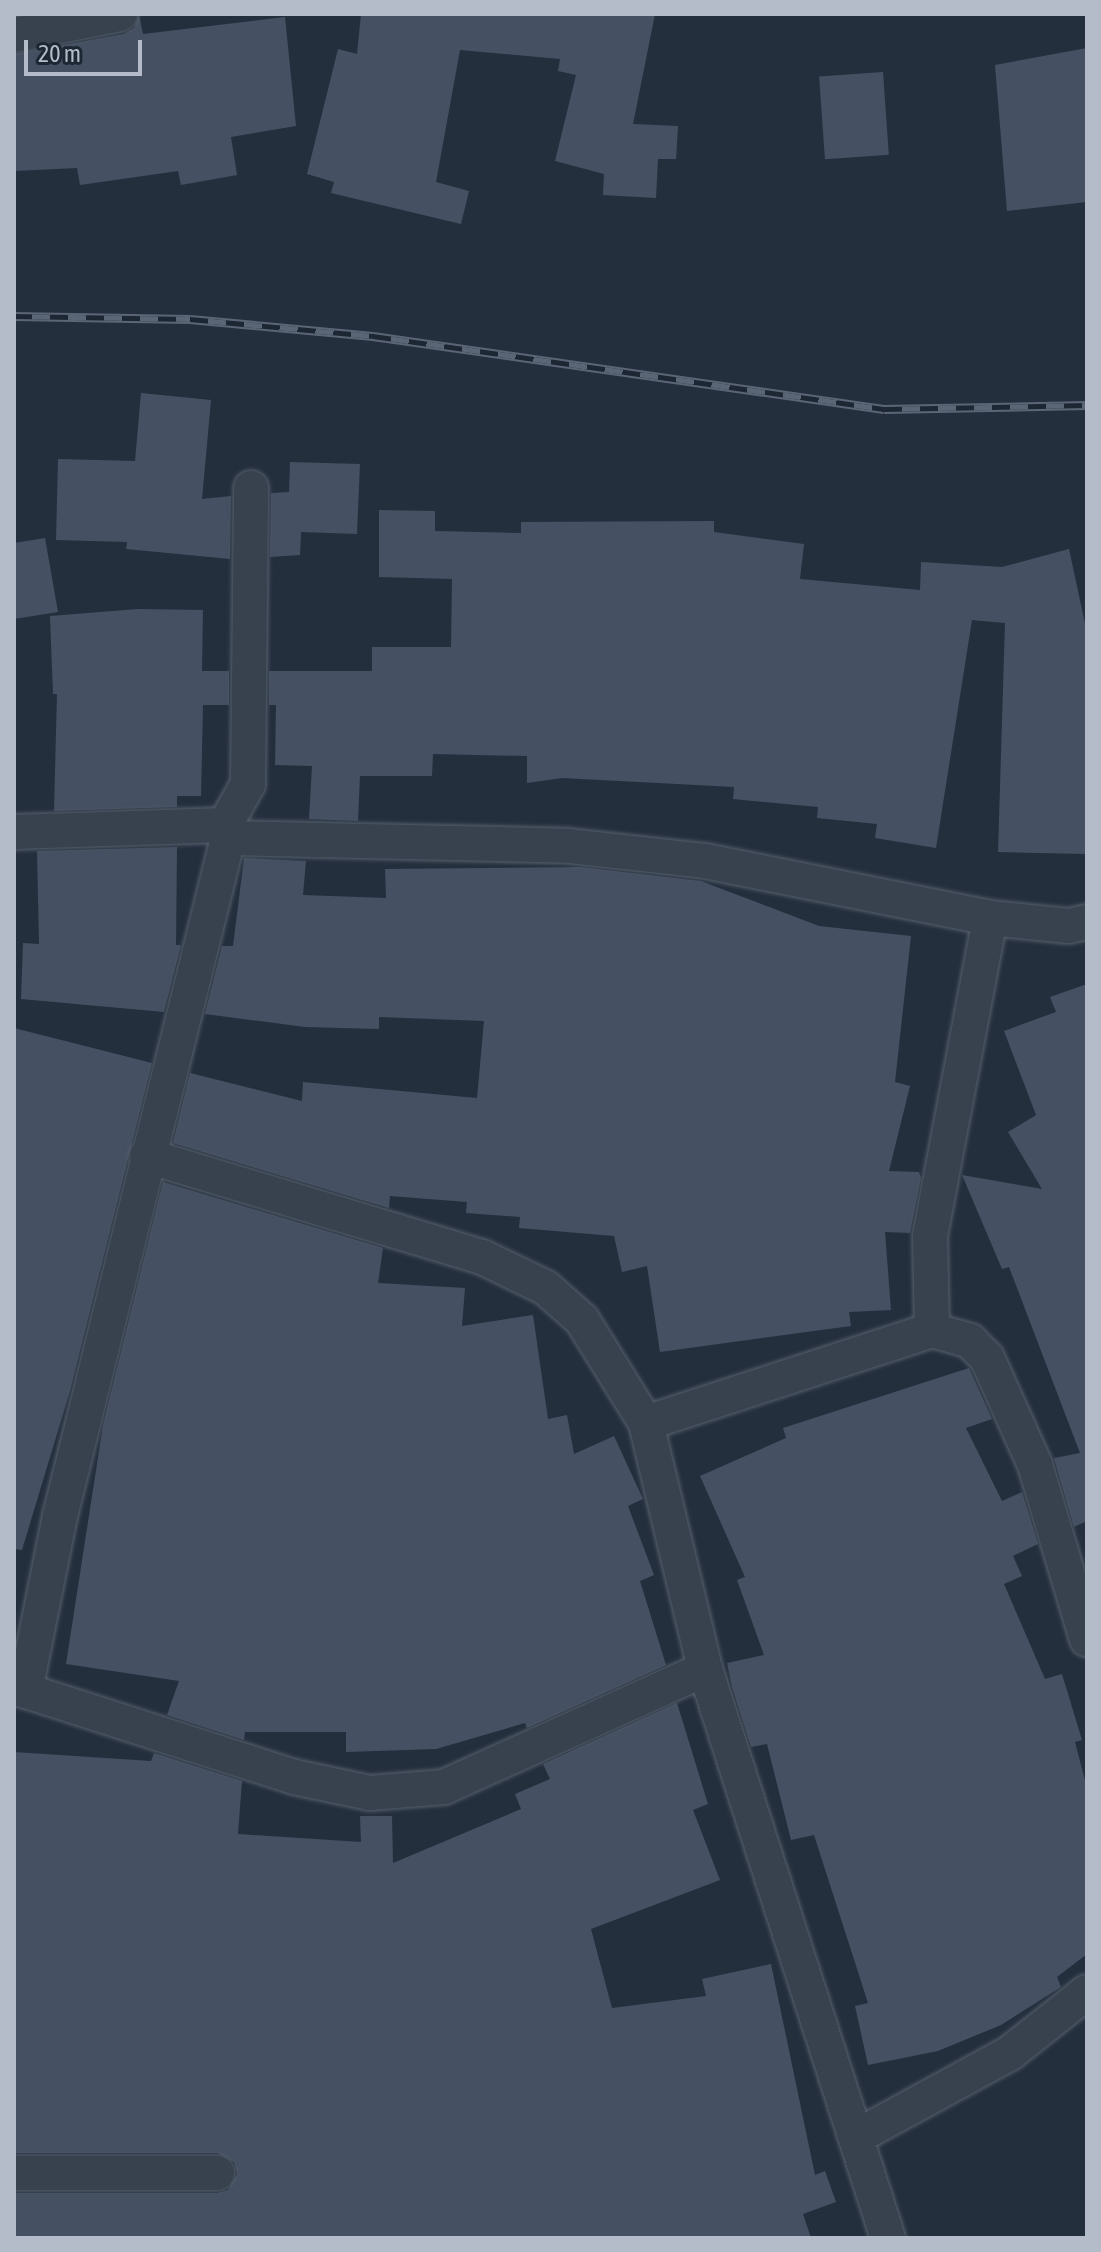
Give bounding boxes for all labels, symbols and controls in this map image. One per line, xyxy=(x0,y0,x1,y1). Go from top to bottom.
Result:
scale bar xyxy=(28,24,146,74)
text: 20 m xyxy=(38,40,81,67)

